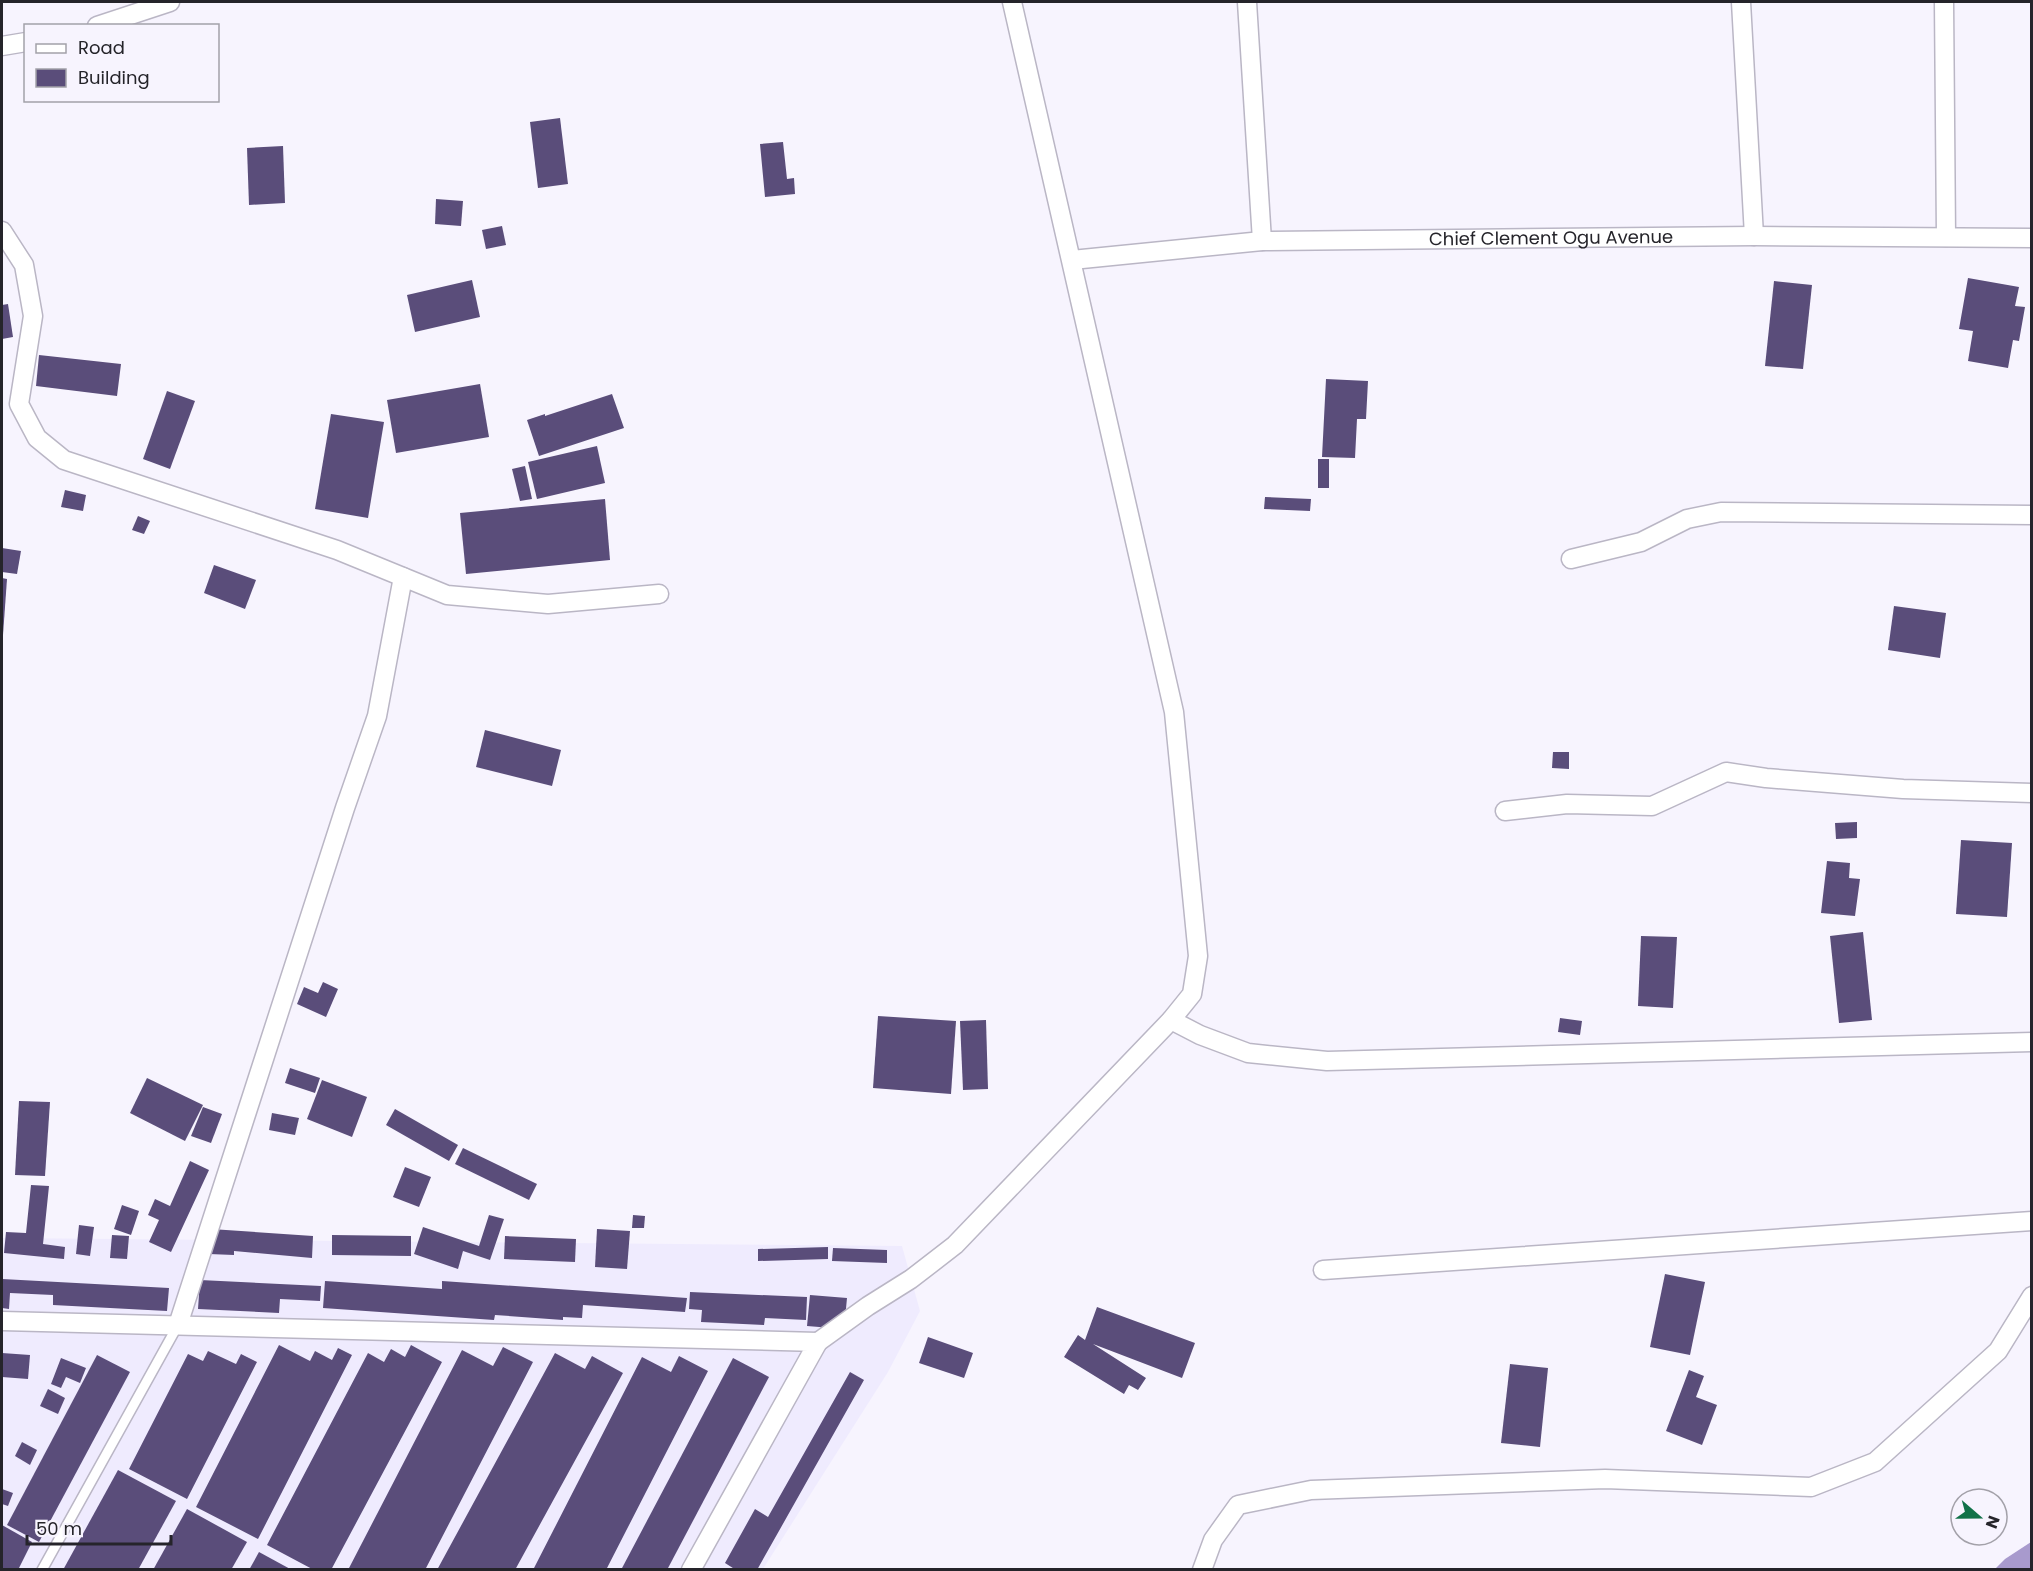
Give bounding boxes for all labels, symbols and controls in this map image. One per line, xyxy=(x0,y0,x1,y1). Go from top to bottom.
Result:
legend xyxy=(24,24,219,102)
text: Road xyxy=(78,35,125,60)
text: Building xyxy=(78,65,150,90)
street label: Chief Clement Ogu Avenue xyxy=(1429,224,1673,251)
north arrow xyxy=(1949,1487,2009,1547)
scale bar xyxy=(27,1508,171,1546)
text: N xyxy=(1980,1512,2005,1532)
text: 50 m xyxy=(36,1516,82,1541)

